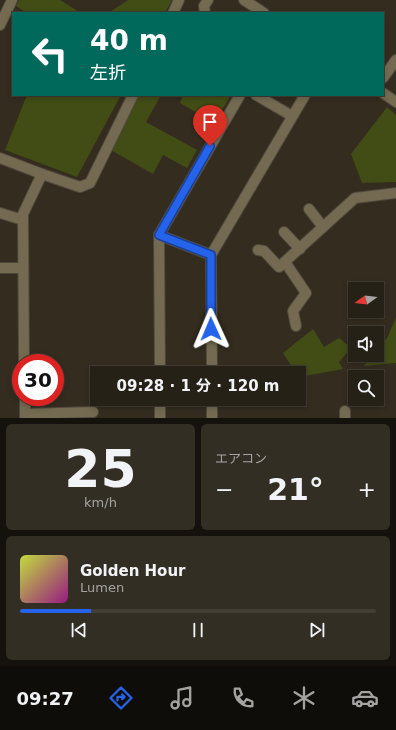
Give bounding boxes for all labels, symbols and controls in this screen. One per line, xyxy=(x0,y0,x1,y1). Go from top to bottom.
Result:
text: 40 m xyxy=(90,24,168,57)
icon: left xyxy=(24,28,76,80)
text: 左折 xyxy=(90,62,126,83)
pin xyxy=(193,105,227,146)
icon: arrive xyxy=(199,111,221,133)
north arrow xyxy=(348,282,384,318)
map controls xyxy=(348,282,384,406)
position arrow xyxy=(190,308,232,350)
button: sound xyxy=(348,326,384,362)
speed limit sign: 30 xyxy=(12,354,64,406)
button: search xyxy=(348,370,384,406)
text: 09:28 · 1 分 · 120 m xyxy=(117,377,279,395)
text: 25 xyxy=(64,439,137,499)
text: エアコン xyxy=(215,451,267,466)
text: 21° xyxy=(267,472,324,507)
text: − xyxy=(215,477,233,502)
text: + xyxy=(358,477,376,502)
text: km/h xyxy=(84,495,117,510)
text: Golden Hour xyxy=(80,562,186,580)
text: Lumen xyxy=(80,580,124,595)
icon: previous xyxy=(68,619,90,641)
icon: pause xyxy=(187,619,209,641)
icon: next xyxy=(306,619,328,641)
icon: directions xyxy=(107,684,135,712)
icon: music xyxy=(168,684,196,712)
icon: phone xyxy=(229,684,257,712)
icon: climate xyxy=(290,684,318,712)
icon: car xyxy=(351,684,379,712)
text: 09:27 xyxy=(17,688,74,709)

